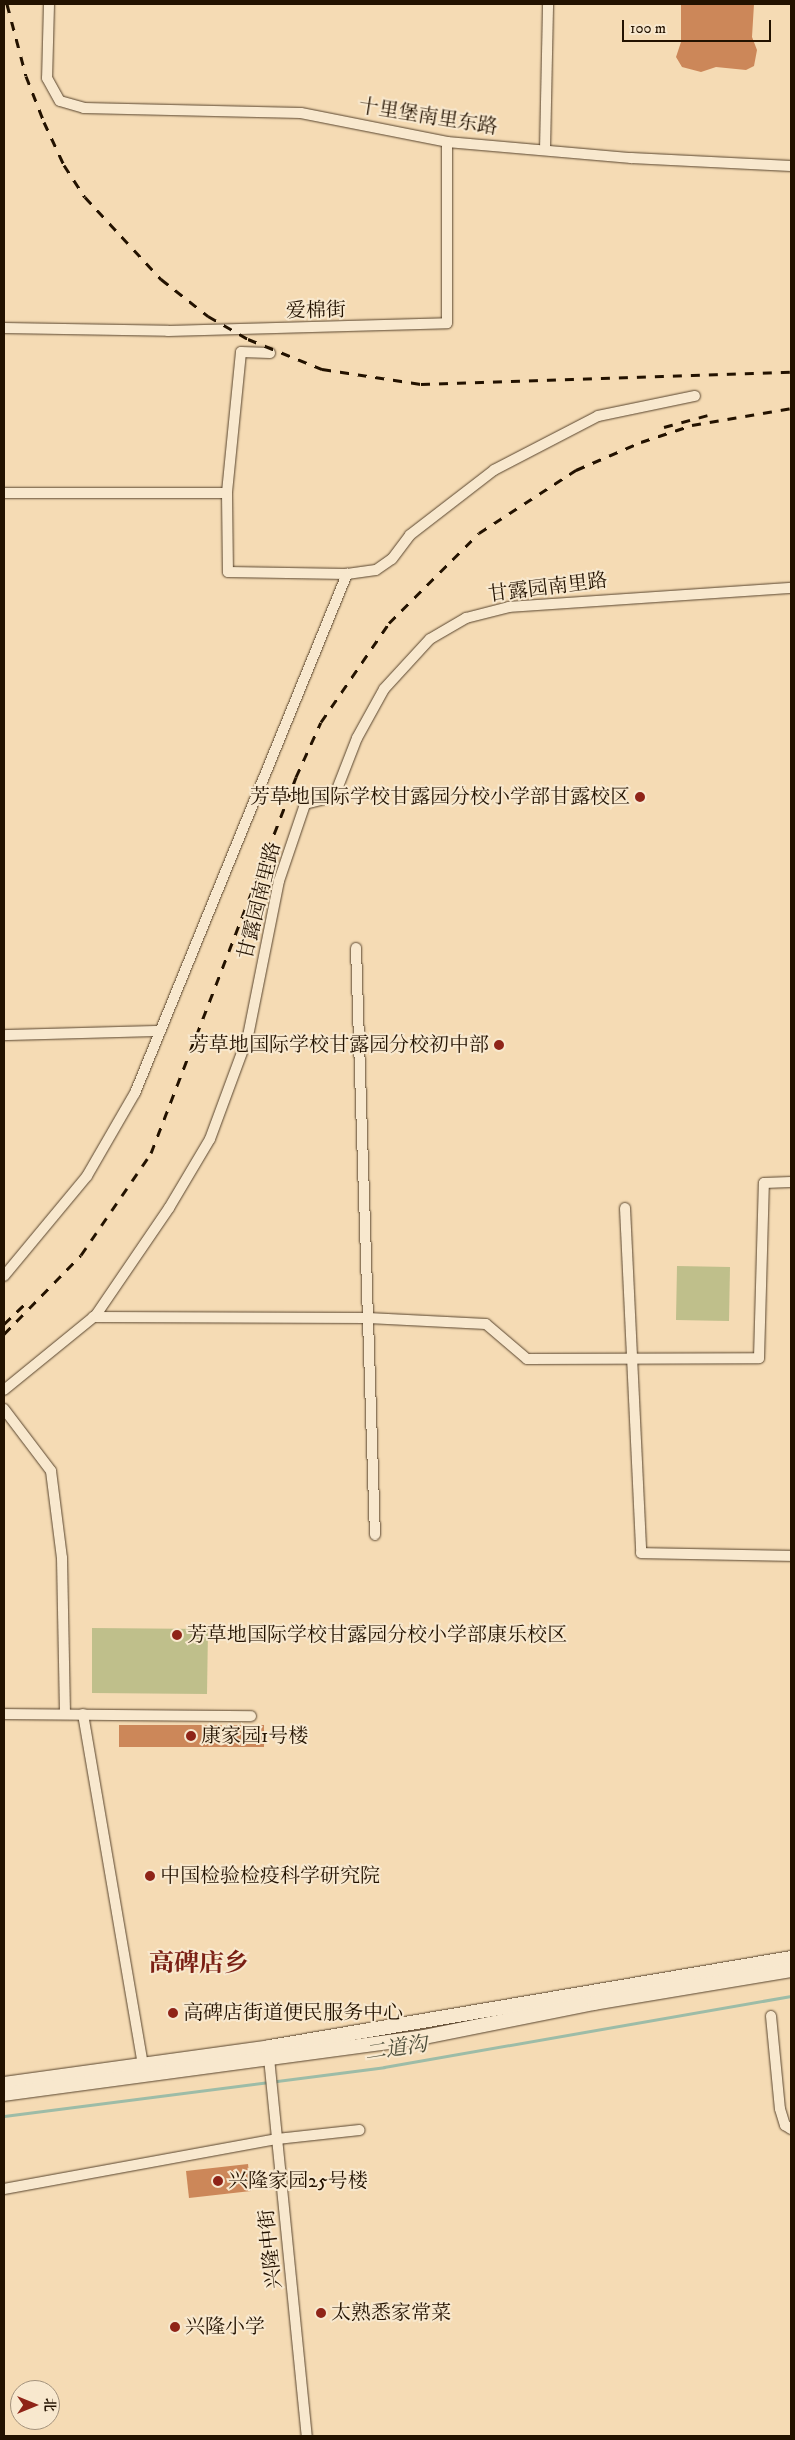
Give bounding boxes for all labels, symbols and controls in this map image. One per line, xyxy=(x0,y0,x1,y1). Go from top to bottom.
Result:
scale bar xyxy=(625,10,774,42)
text: 100 m xyxy=(630,19,666,38)
street label: 十里堡南里东路 xyxy=(357,94,499,140)
street label: 爱棉街 xyxy=(286,298,346,324)
street label: 甘露园南里路 xyxy=(487,569,609,607)
place label: 芳草地国际学校甘露园分校小学部甘露校区 xyxy=(250,785,630,809)
marker: 芳草地国际学校甘露园分校小学部甘露校区 xyxy=(634,791,646,803)
street label: 甘露园南里路 xyxy=(234,840,286,962)
place label: 芳草地国际学校甘露园分校初中部 xyxy=(189,1033,489,1057)
marker: 芳草地国际学校甘露园分校初中部 xyxy=(493,1039,505,1051)
place label: 芳草地国际学校甘露园分校小学部康乐校区 xyxy=(187,1623,567,1647)
marker: 芳草地国际学校甘露园分校小学部康乐校区 xyxy=(171,1629,183,1641)
place label: 康家园1号楼 xyxy=(201,1724,308,1748)
marker: 康家园1号楼 xyxy=(185,1730,197,1742)
place label: 中国检验检疫科学研究院 xyxy=(160,1864,380,1888)
marker: 中国检验检疫科学研究院 xyxy=(144,1870,156,1882)
district label: 高碑店乡 xyxy=(149,1949,249,1979)
place label: 高碑店街道便民服务中心 xyxy=(183,2001,403,2025)
marker: 高碑店街道便民服务中心 xyxy=(167,2007,179,2019)
water label: 二道沟 xyxy=(363,2032,429,2066)
place label: 兴隆家园25号楼 xyxy=(228,2169,368,2193)
marker: 兴隆家园25号楼 xyxy=(212,2175,224,2187)
street label: 兴隆中街 xyxy=(255,2208,287,2290)
place label: 太熟悉家常菜 xyxy=(331,2301,451,2325)
marker: 太熟悉家常菜 xyxy=(315,2307,327,2319)
place label: 兴隆小学 xyxy=(185,2315,265,2339)
marker: 兴隆小学 xyxy=(169,2321,181,2333)
north arrow xyxy=(10,2380,60,2430)
text: 北 xyxy=(40,2398,58,2412)

